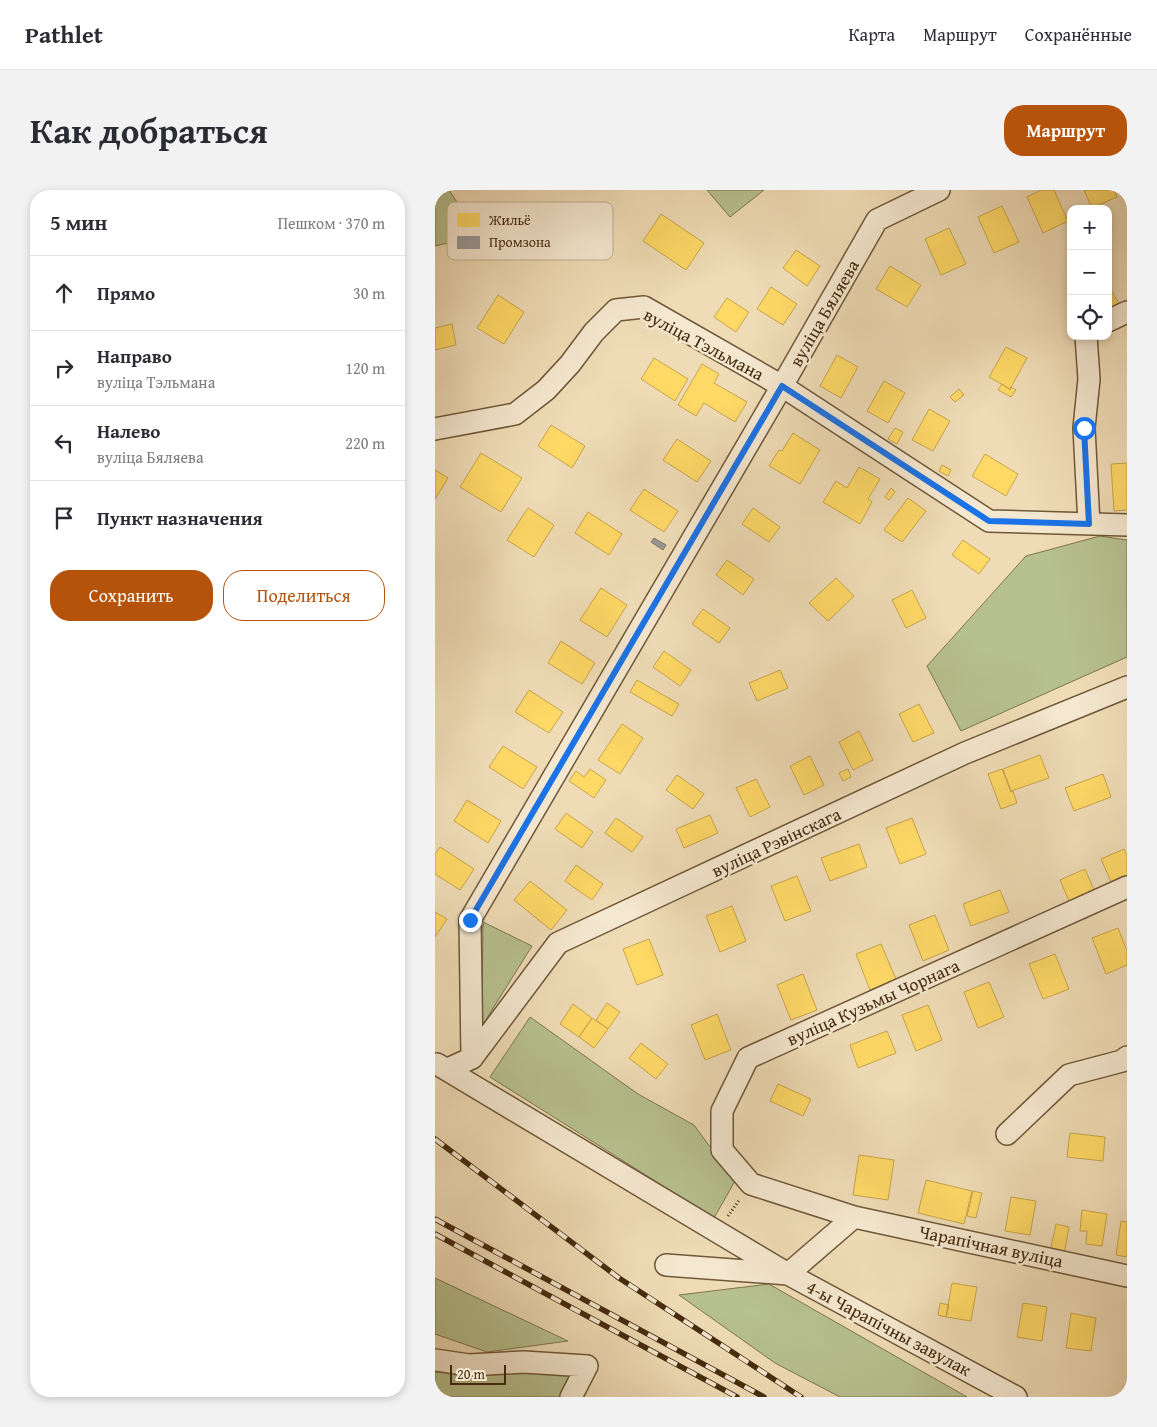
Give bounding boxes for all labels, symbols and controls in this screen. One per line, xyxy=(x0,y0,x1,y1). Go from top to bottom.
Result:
text: Pathlet xyxy=(25,17,103,52)
text: Карта xyxy=(849,21,895,48)
text: Маршрут xyxy=(923,21,997,48)
text: Сохранённые xyxy=(1025,21,1132,48)
text: Как добраться xyxy=(30,105,268,156)
button: Маршрут xyxy=(1004,105,1127,156)
legend xyxy=(447,202,613,260)
map controls xyxy=(1067,205,1112,340)
button: + xyxy=(1067,205,1112,250)
text: 5 мин xyxy=(50,207,107,238)
text: Жильё xyxy=(488,210,531,230)
text: Пешком · 370 m xyxy=(278,211,385,235)
text: Промзона xyxy=(489,232,551,252)
button: − xyxy=(1067,250,1112,295)
street label: вуліца Бяляева xyxy=(782,254,866,372)
icon: ahead xyxy=(50,279,78,307)
text: Прямо xyxy=(97,279,155,307)
text: 30 m xyxy=(353,281,385,305)
button: locate xyxy=(1067,295,1112,340)
street label: вуліца Тэльмана xyxy=(639,301,769,387)
text: Направо xyxy=(97,342,172,370)
icon: right xyxy=(50,354,78,382)
text: 120 m xyxy=(345,356,385,380)
text: вуліца Тэльмана xyxy=(97,370,215,394)
text: Налево xyxy=(97,417,160,445)
route start xyxy=(1073,417,1096,440)
icon: left xyxy=(50,429,78,457)
text: 220 m xyxy=(345,431,385,455)
text: вуліца Бяляева xyxy=(97,445,204,469)
icon: arrive xyxy=(50,504,78,532)
text: Пункт назначения xyxy=(97,504,263,532)
button: Сохранить xyxy=(50,570,213,621)
button: Поделиться xyxy=(223,570,385,621)
street label: вуліца Рэвінскага xyxy=(707,800,846,884)
route end xyxy=(459,909,482,932)
street label: вуліца Кузьмы Чорнага xyxy=(782,952,964,1052)
street label: Чарапічная вуліца xyxy=(917,1218,1066,1275)
street label: 4-ы Чарапічны завулак xyxy=(802,1273,977,1383)
scale bar xyxy=(450,1362,506,1385)
text: 20 m xyxy=(457,1364,485,1384)

